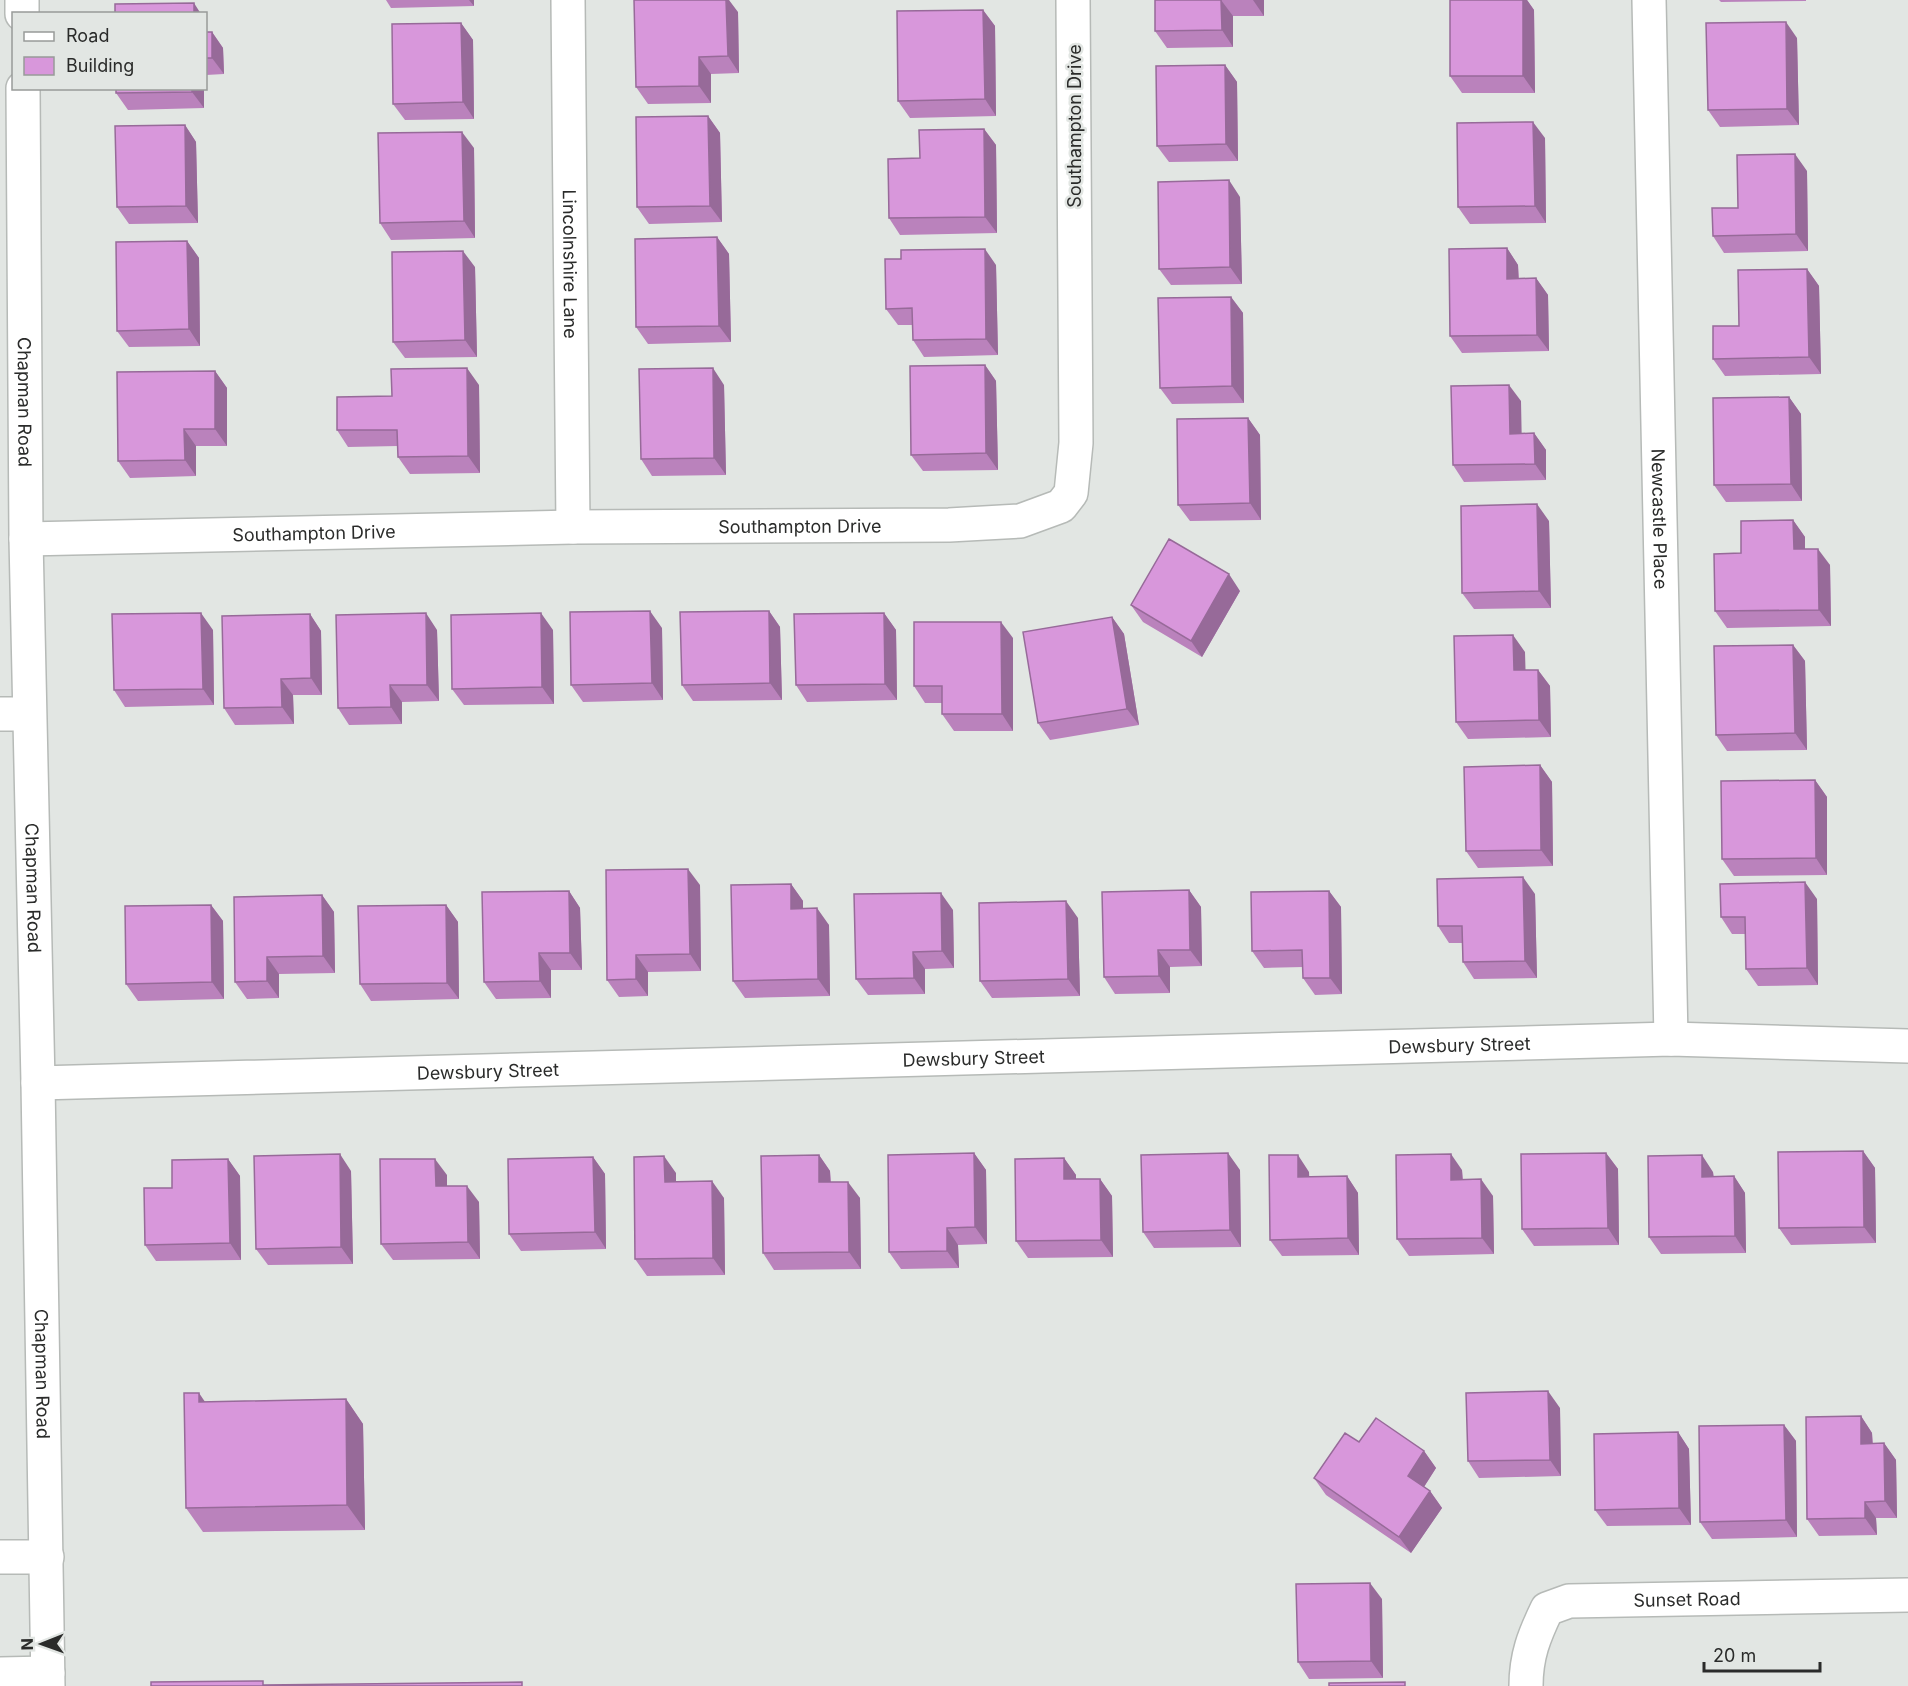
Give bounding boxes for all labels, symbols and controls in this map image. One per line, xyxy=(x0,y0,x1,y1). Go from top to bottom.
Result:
legend xyxy=(12,12,207,90)
text: Road xyxy=(66,25,109,46)
street label: Southampton Drive xyxy=(1064,44,1085,208)
text: Building xyxy=(66,55,134,76)
street label: Lincolnshire Lane xyxy=(559,189,582,339)
street label: Chapman Road xyxy=(14,337,36,467)
street label: Newcastle Place xyxy=(1648,448,1672,589)
street label: Southampton Drive xyxy=(718,515,882,537)
street label: Southampton Drive xyxy=(232,520,396,545)
street label: Chapman Road xyxy=(22,823,46,953)
street label: Dewsbury Street xyxy=(1388,1032,1531,1057)
street label: Dewsbury Street xyxy=(902,1045,1045,1070)
street label: Dewsbury Street xyxy=(416,1058,559,1083)
street label: Chapman Road xyxy=(31,1309,54,1439)
street label: Sunset Road xyxy=(1633,1587,1741,1610)
north arrow xyxy=(12,1614,72,1674)
scale bar xyxy=(1704,1635,1820,1673)
text: N xyxy=(17,1638,37,1651)
text: 20 m xyxy=(1713,1645,1756,1666)

